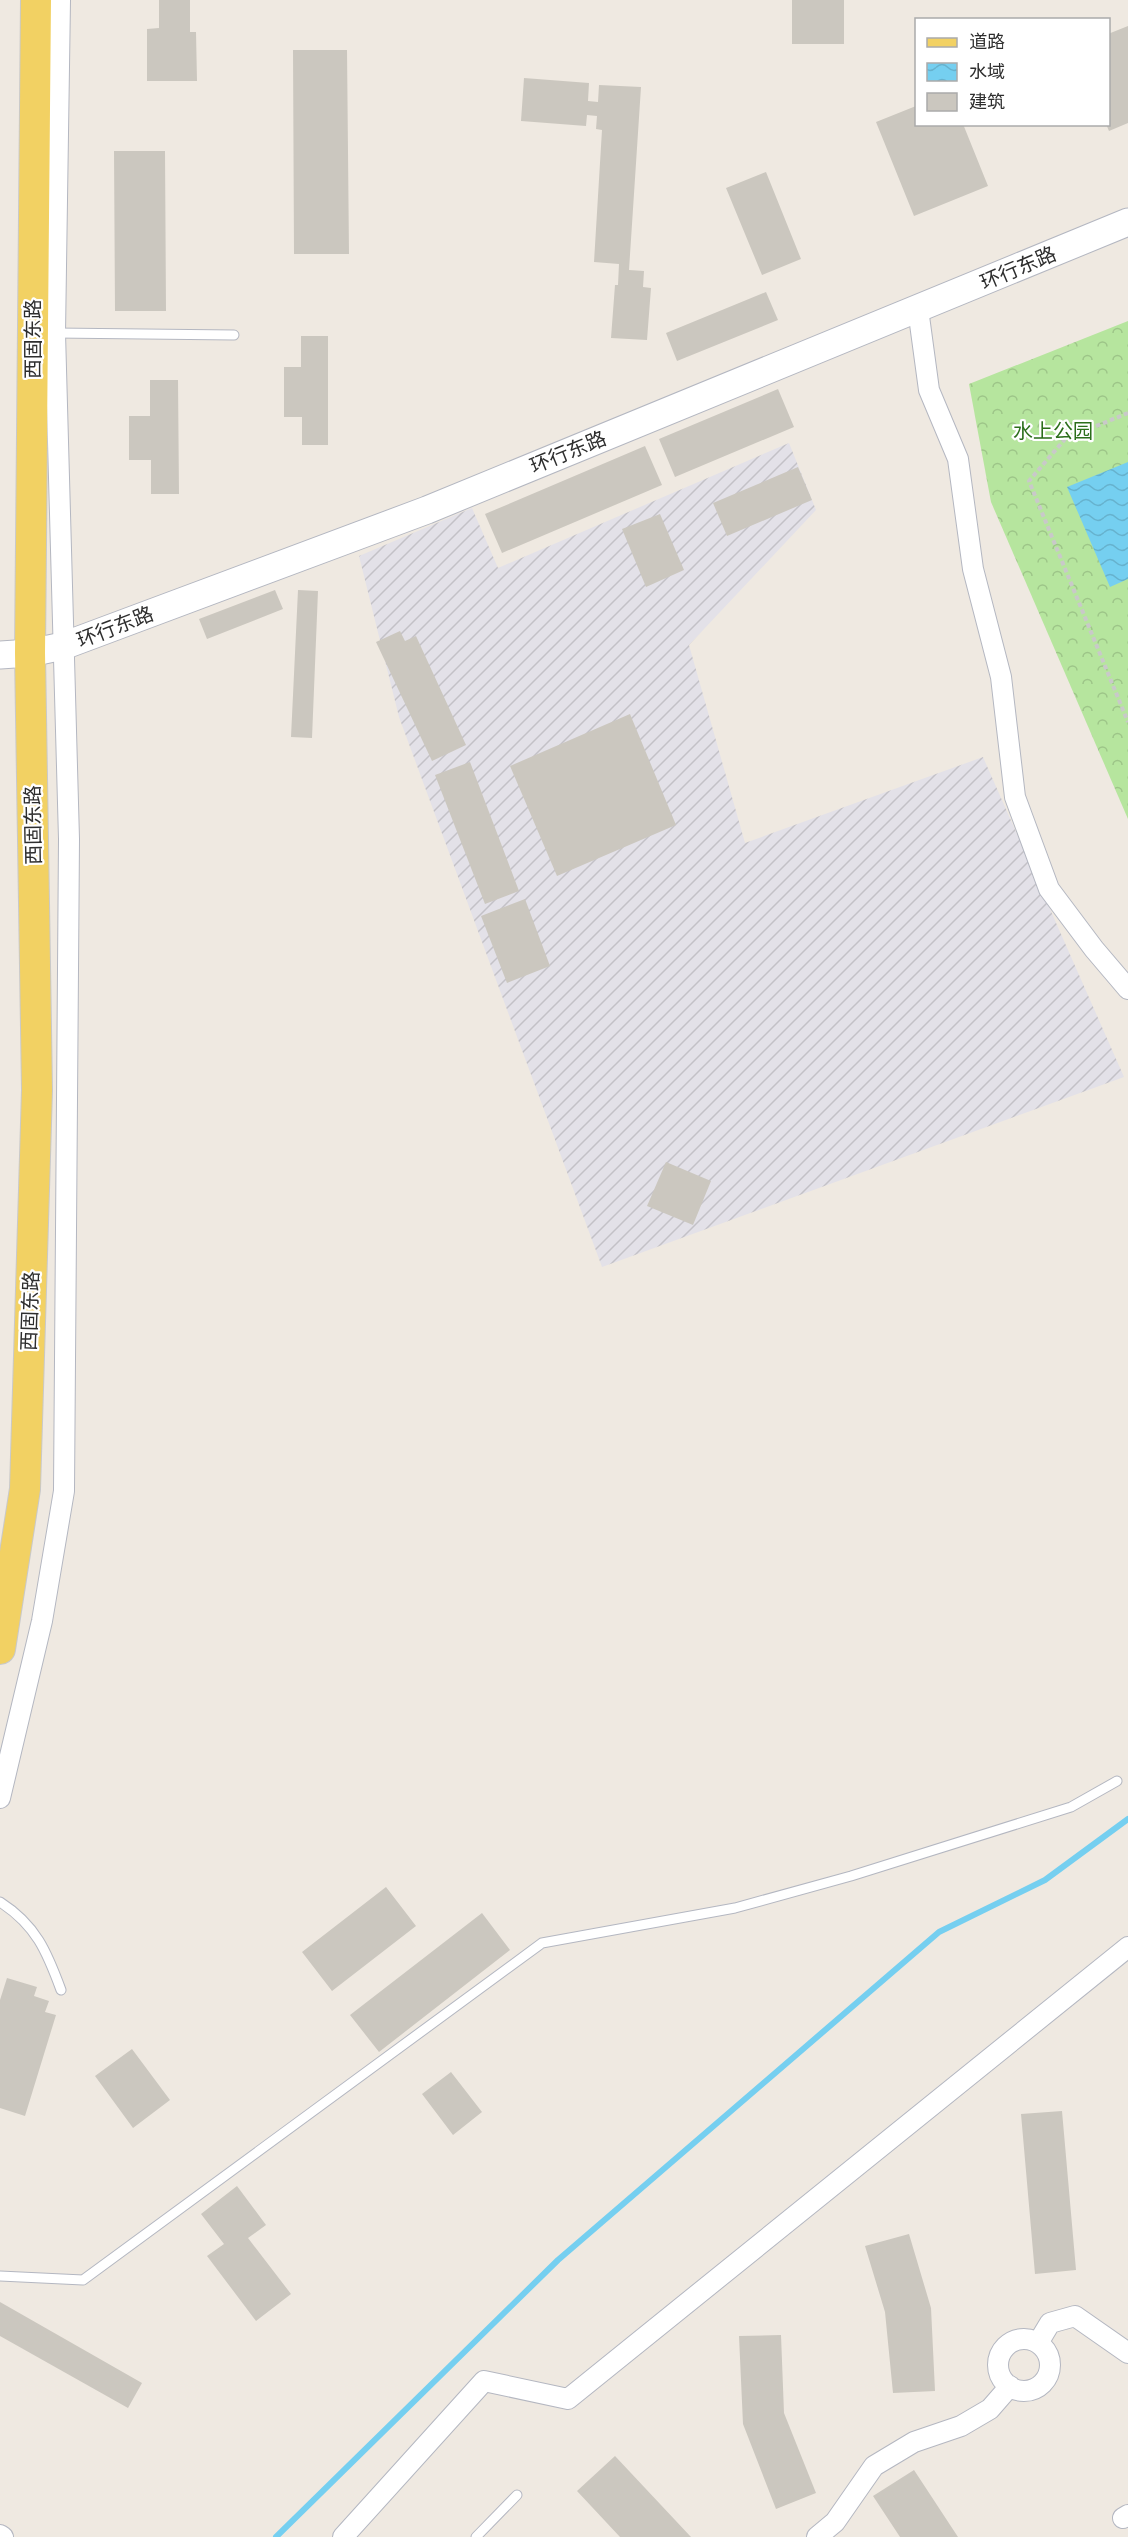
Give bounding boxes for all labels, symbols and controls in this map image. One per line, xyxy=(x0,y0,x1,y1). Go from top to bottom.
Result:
legend xyxy=(915,18,1110,126)
text: 道路 xyxy=(969,31,1005,53)
text: 水域 xyxy=(969,61,1005,83)
text: 建筑 xyxy=(969,91,1005,113)
street label: 环行东路 xyxy=(976,241,1060,295)
street label: 西固东路 xyxy=(21,299,45,379)
park label: 水上公园 xyxy=(1013,419,1093,443)
street label: 环行东路 xyxy=(526,426,610,478)
street label: 环行东路 xyxy=(73,601,157,653)
street label: 西固东路 xyxy=(20,785,46,865)
street label: 西固东路 xyxy=(17,1271,43,1351)

